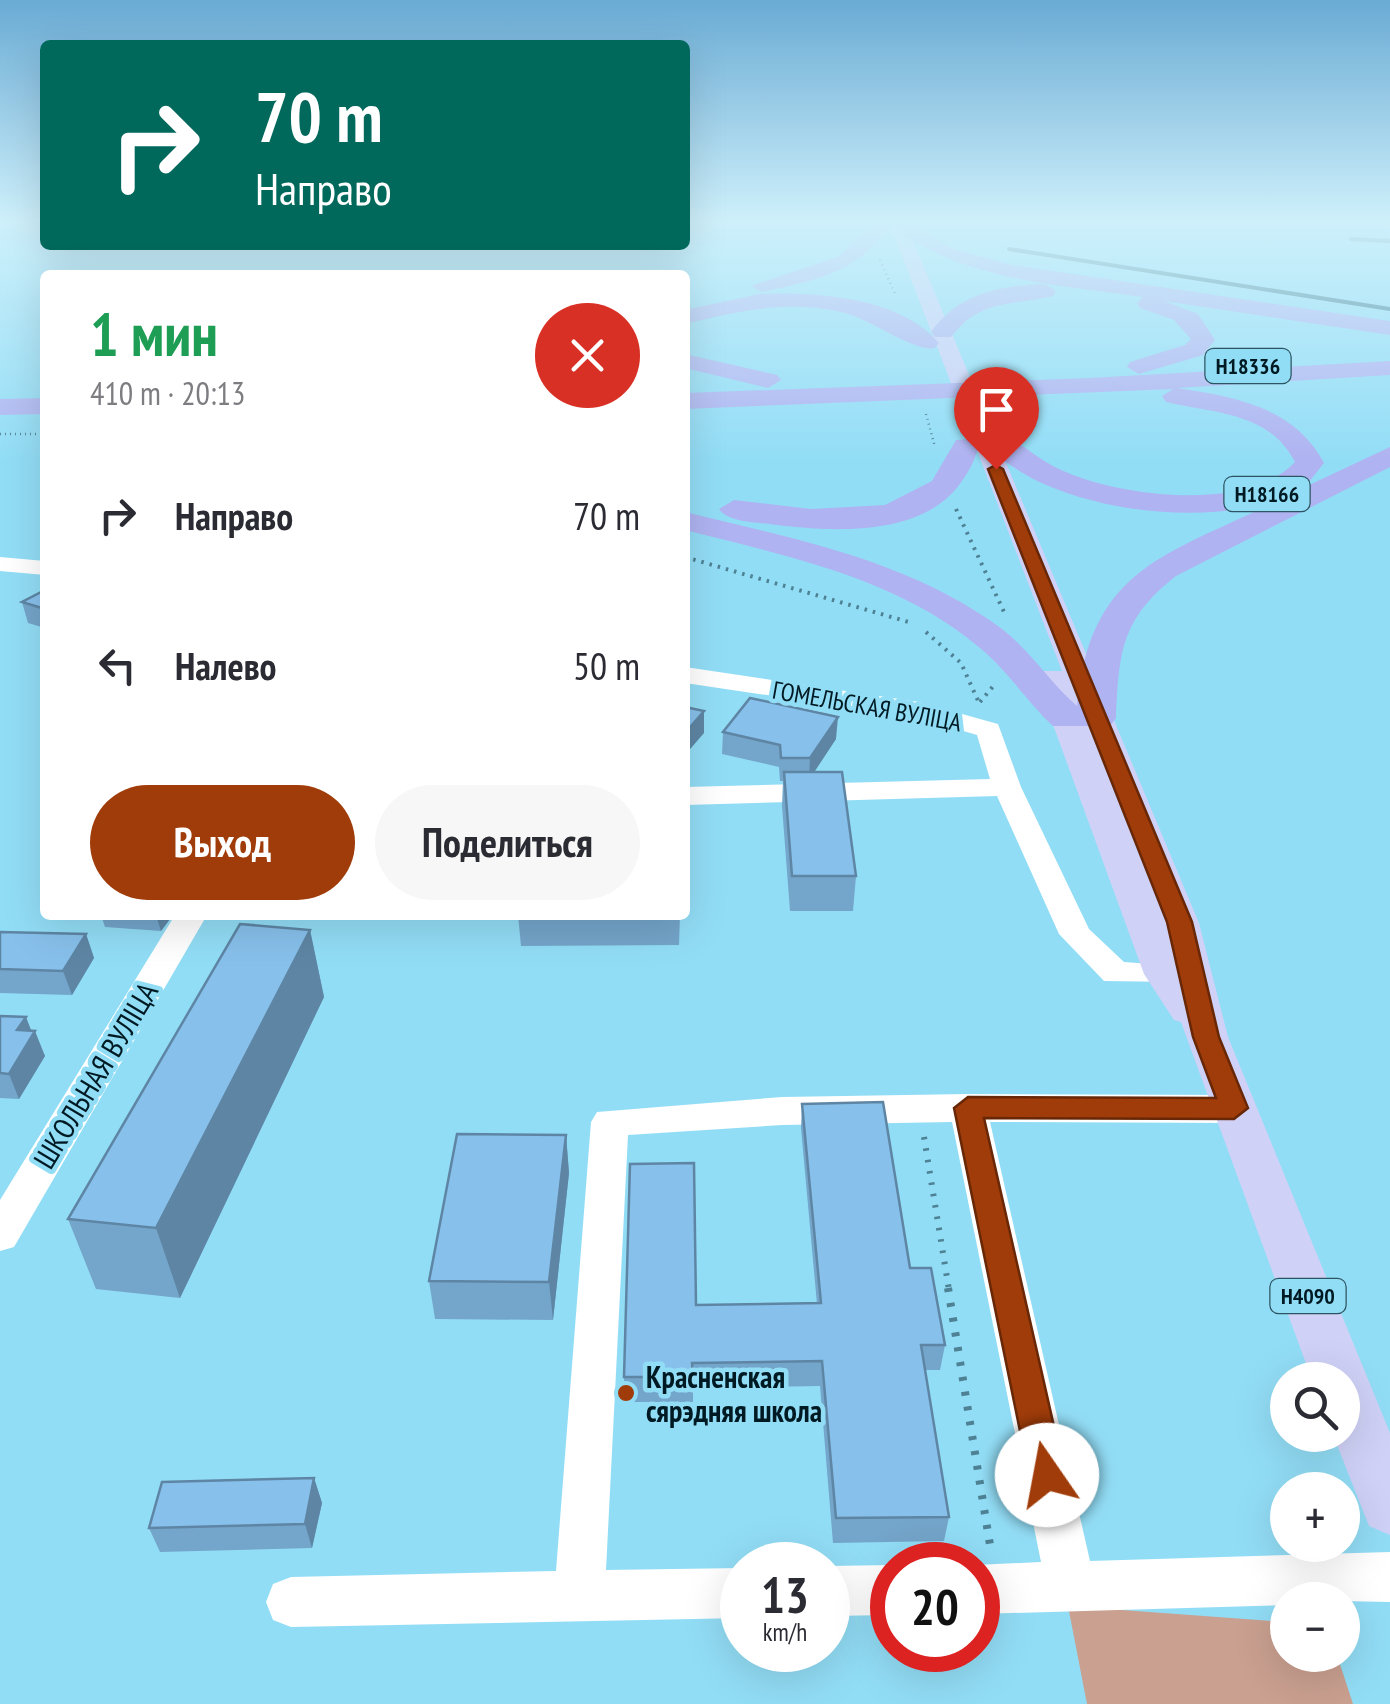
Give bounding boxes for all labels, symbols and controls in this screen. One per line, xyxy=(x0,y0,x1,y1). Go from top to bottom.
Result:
text: 70 m xyxy=(255,71,383,161)
icon: right xyxy=(90,80,220,210)
text: Направо xyxy=(255,159,392,217)
text: 1 мин xyxy=(90,295,218,373)
button: close xyxy=(535,303,640,408)
road number: Н18336 xyxy=(1206,349,1290,383)
pin xyxy=(954,367,1039,470)
text: 410 m · 20:13 xyxy=(90,372,245,414)
icon: arrive xyxy=(969,382,1024,437)
road number: Н18166 xyxy=(1224,477,1310,511)
icon: right xyxy=(90,488,145,543)
text: Направо xyxy=(175,491,293,540)
text: 70 m xyxy=(573,491,640,540)
icon: left xyxy=(90,638,145,693)
text: Налево xyxy=(175,641,276,690)
text: 50 m xyxy=(573,641,640,690)
street label: ГОМЕЛЬСКАЯ ВУЛІЦА xyxy=(770,674,964,738)
button: Выход xyxy=(90,785,355,900)
button: Поделиться xyxy=(375,785,640,900)
street label: ШКОЛЬНАЯ ВУЛІЦА xyxy=(24,974,166,1175)
road number: Н4090 xyxy=(1270,1279,1346,1313)
place label: Красненская сярэдняя школа xyxy=(646,1357,822,1430)
map controls xyxy=(1270,1362,1360,1672)
button: search xyxy=(1270,1362,1360,1452)
marker: Красненская сярэдняя школа xyxy=(615,1382,637,1404)
position arrow xyxy=(995,1423,1099,1527)
button: + xyxy=(1270,1472,1360,1562)
speed limit sign: 20 xyxy=(870,1542,1000,1672)
text: 13 xyxy=(761,1562,809,1627)
button: − xyxy=(1270,1582,1360,1672)
text: km/h xyxy=(763,1616,807,1648)

